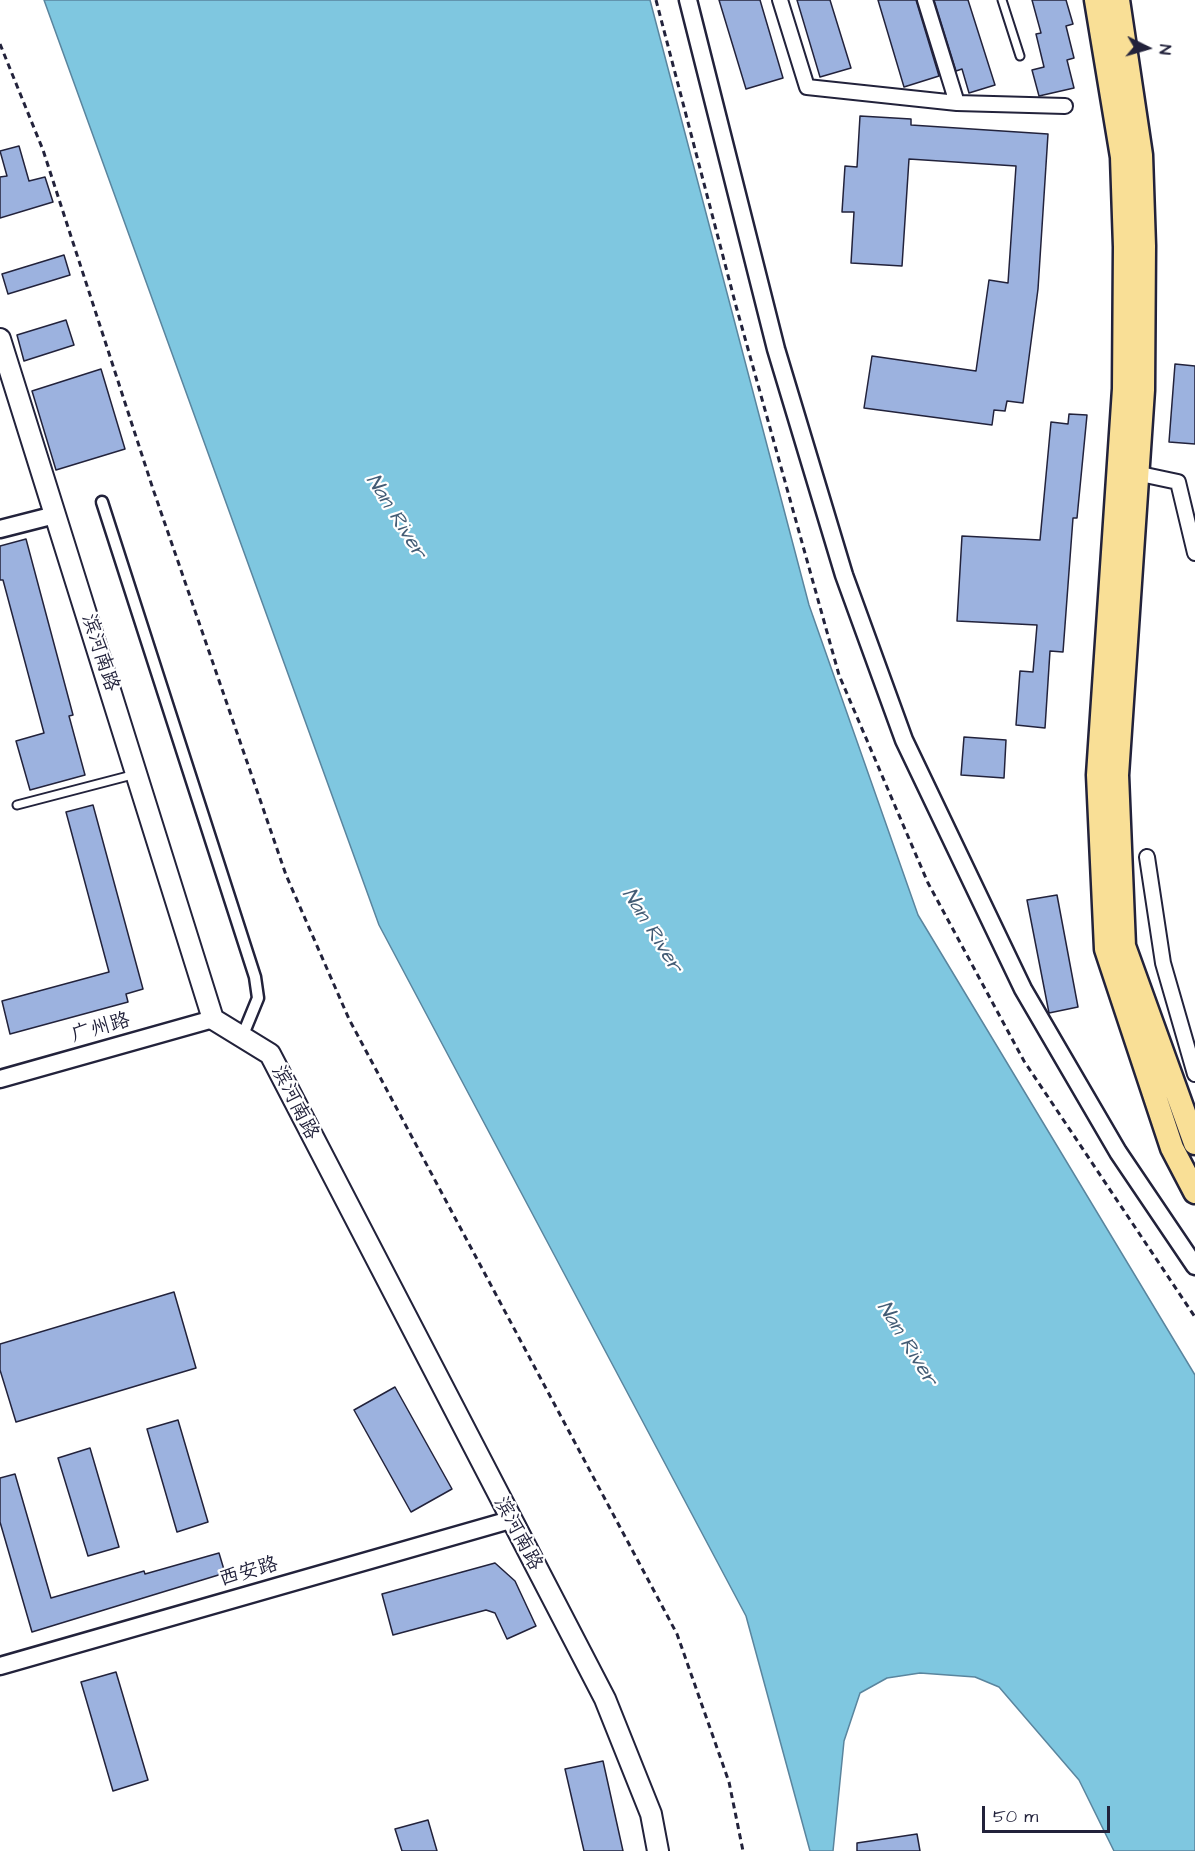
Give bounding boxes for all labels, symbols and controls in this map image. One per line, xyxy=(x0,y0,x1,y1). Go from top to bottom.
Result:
north arrow xyxy=(1117,18,1177,78)
text: N xyxy=(1154,44,1176,56)
water label: Nan River xyxy=(359,470,431,564)
street label: 滨河南路 xyxy=(75,611,123,695)
water label: Nan River xyxy=(615,884,687,978)
street label: 广州路 xyxy=(69,1009,133,1049)
street label: 滨河南路 xyxy=(265,1062,323,1144)
water label: Nan River xyxy=(870,1297,942,1391)
street label: 滨河南路 xyxy=(488,1493,546,1575)
street label: 西安路 xyxy=(217,1553,281,1593)
scale bar xyxy=(985,1794,1112,1832)
text: 50 m xyxy=(993,1804,1038,1829)

